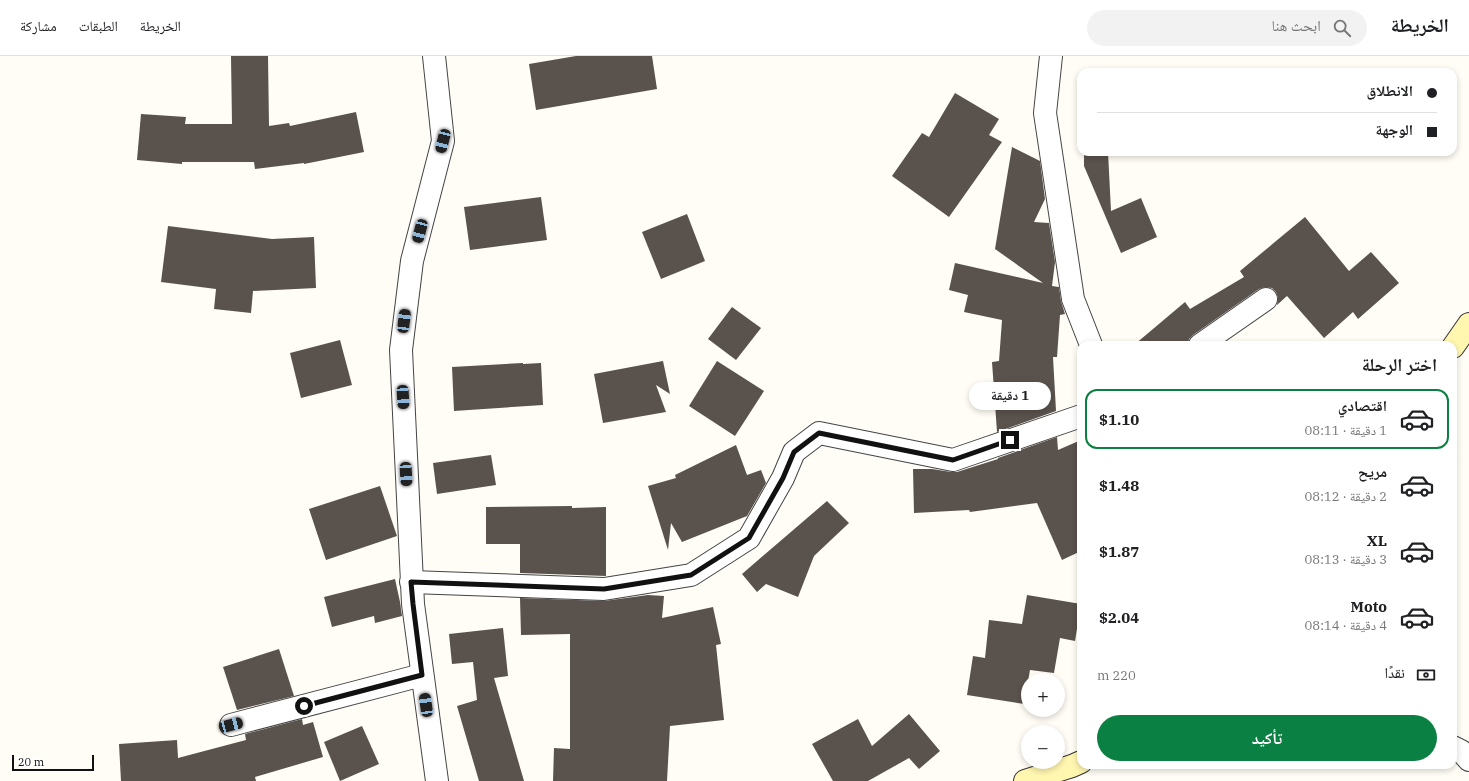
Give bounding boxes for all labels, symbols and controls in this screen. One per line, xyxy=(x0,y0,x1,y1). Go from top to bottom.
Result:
search box xyxy=(1087,10,1367,46)
text: الخريطة xyxy=(1391,13,1449,37)
text: ابحث هنا xyxy=(1271,16,1321,35)
text: مشاركة xyxy=(20,17,57,35)
text: الطبقات xyxy=(79,17,118,35)
text: الخريطة xyxy=(140,17,181,35)
icon: search xyxy=(1331,17,1353,39)
text: الانطلاق xyxy=(1367,81,1413,100)
text: الوجهة xyxy=(1375,120,1413,139)
car xyxy=(434,128,452,154)
car xyxy=(411,218,429,244)
car xyxy=(397,308,411,334)
text: اختر الرحلة xyxy=(1362,353,1437,376)
callout: 1 دقيقة xyxy=(969,382,1051,410)
car xyxy=(396,385,410,409)
text: 1 دقيقة xyxy=(991,387,1029,404)
text: اقتصادي xyxy=(1338,396,1387,415)
icon: car xyxy=(1399,401,1435,437)
text: $1.10 xyxy=(1099,410,1139,429)
text: 1 دقيقة · 08:11 xyxy=(1305,422,1387,439)
route end xyxy=(1001,431,1019,449)
car xyxy=(399,462,413,486)
text: مريح xyxy=(1358,462,1387,481)
icon: car xyxy=(1399,467,1435,503)
text: $1.48 xyxy=(1099,476,1139,495)
text: 2 دقيقة · 08:12 xyxy=(1305,488,1387,505)
text: XL xyxy=(1367,531,1387,550)
icon: car xyxy=(1399,533,1435,569)
text: $1.87 xyxy=(1099,542,1139,561)
text: 3 دقيقة · 08:13 xyxy=(1305,551,1387,568)
text: Moto xyxy=(1351,597,1387,616)
icon: car xyxy=(1399,599,1435,635)
text: $2.04 xyxy=(1099,608,1139,627)
text: 4 دقيقة · 08:14 xyxy=(1305,617,1387,634)
text: نقدًا xyxy=(1384,663,1405,682)
icon: cash xyxy=(1415,664,1437,686)
text: 220 m xyxy=(1097,667,1136,684)
map controls xyxy=(1021,673,1065,769)
button: + xyxy=(1021,673,1065,717)
car xyxy=(418,692,434,718)
route start xyxy=(295,697,313,715)
button: تأكيد xyxy=(1097,715,1437,761)
car xyxy=(218,716,244,734)
button: − xyxy=(1021,725,1065,769)
scale bar xyxy=(12,753,94,772)
text: 20 m xyxy=(18,755,44,769)

